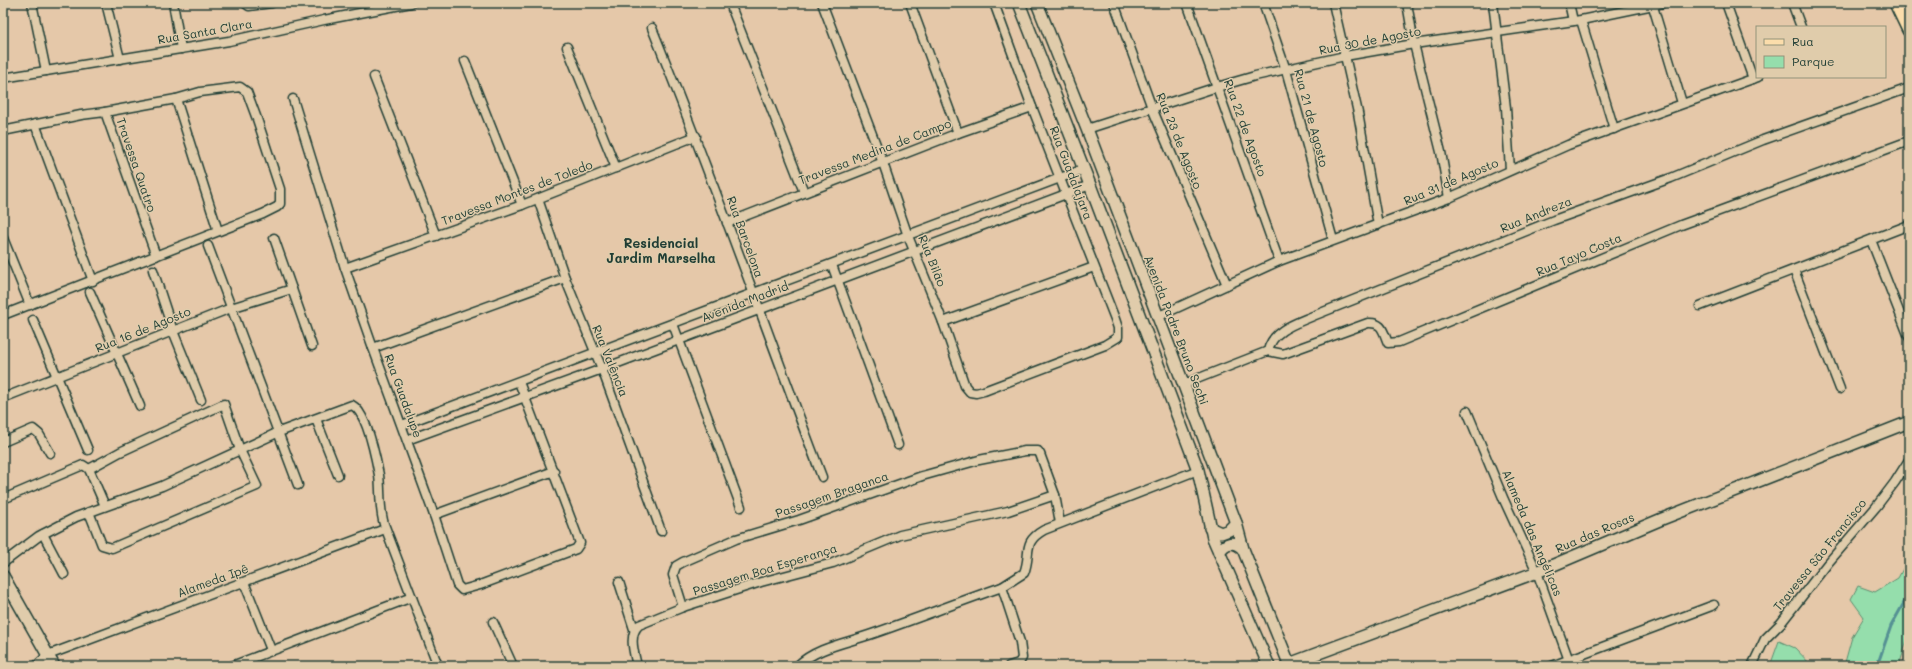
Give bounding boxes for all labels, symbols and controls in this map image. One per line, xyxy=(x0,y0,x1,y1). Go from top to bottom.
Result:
street label: Rua Santa Clara xyxy=(156,15,253,47)
street label: Rua 30 de Agosto xyxy=(1318,22,1422,58)
legend xyxy=(1756,26,1886,78)
text: Rua xyxy=(1792,33,1814,49)
text: Parque xyxy=(1792,53,1835,69)
street label: Rua 21 de Agosto xyxy=(1291,67,1333,169)
street label: Rua 22 de Agosto xyxy=(1221,77,1271,178)
street label: Rua 23 de Agosto xyxy=(1153,90,1207,191)
street label: Travessa Quatro xyxy=(113,115,161,214)
street label: Travessa Medina de Campo xyxy=(796,115,953,188)
street label: Rua Guadalajara xyxy=(1047,124,1097,222)
street label: Rua 31 de Agosto xyxy=(1401,154,1500,208)
street label: Travessa Montes de Toledo xyxy=(439,156,594,228)
street label: Rua Andreza xyxy=(1498,192,1574,236)
street label: Rua Barcelona xyxy=(724,194,768,279)
street label: Rua Tayo Costa xyxy=(1533,229,1624,279)
street label: Rua Bilão xyxy=(915,232,951,289)
district label: Residencial Jardim Marselha xyxy=(606,234,716,266)
street label: Avenida Padre Bruno Sechi xyxy=(1141,252,1213,407)
street label: Avenida Madrid xyxy=(699,277,791,325)
street label: Rua 16 de Agosto xyxy=(93,303,193,356)
street label: Rua Valência xyxy=(589,322,633,399)
street label: Rua Guadalupe xyxy=(381,352,427,440)
street label: Passagem Braganca xyxy=(773,467,890,521)
street label: Alameda das Angélicas xyxy=(1499,467,1567,598)
street label: Travessa São Francisco xyxy=(1769,495,1869,614)
street label: Rua das Rosas xyxy=(1553,508,1637,556)
street label: Passagem Boa Esperança xyxy=(691,539,839,599)
street label: Alameda Ipê xyxy=(175,560,251,600)

